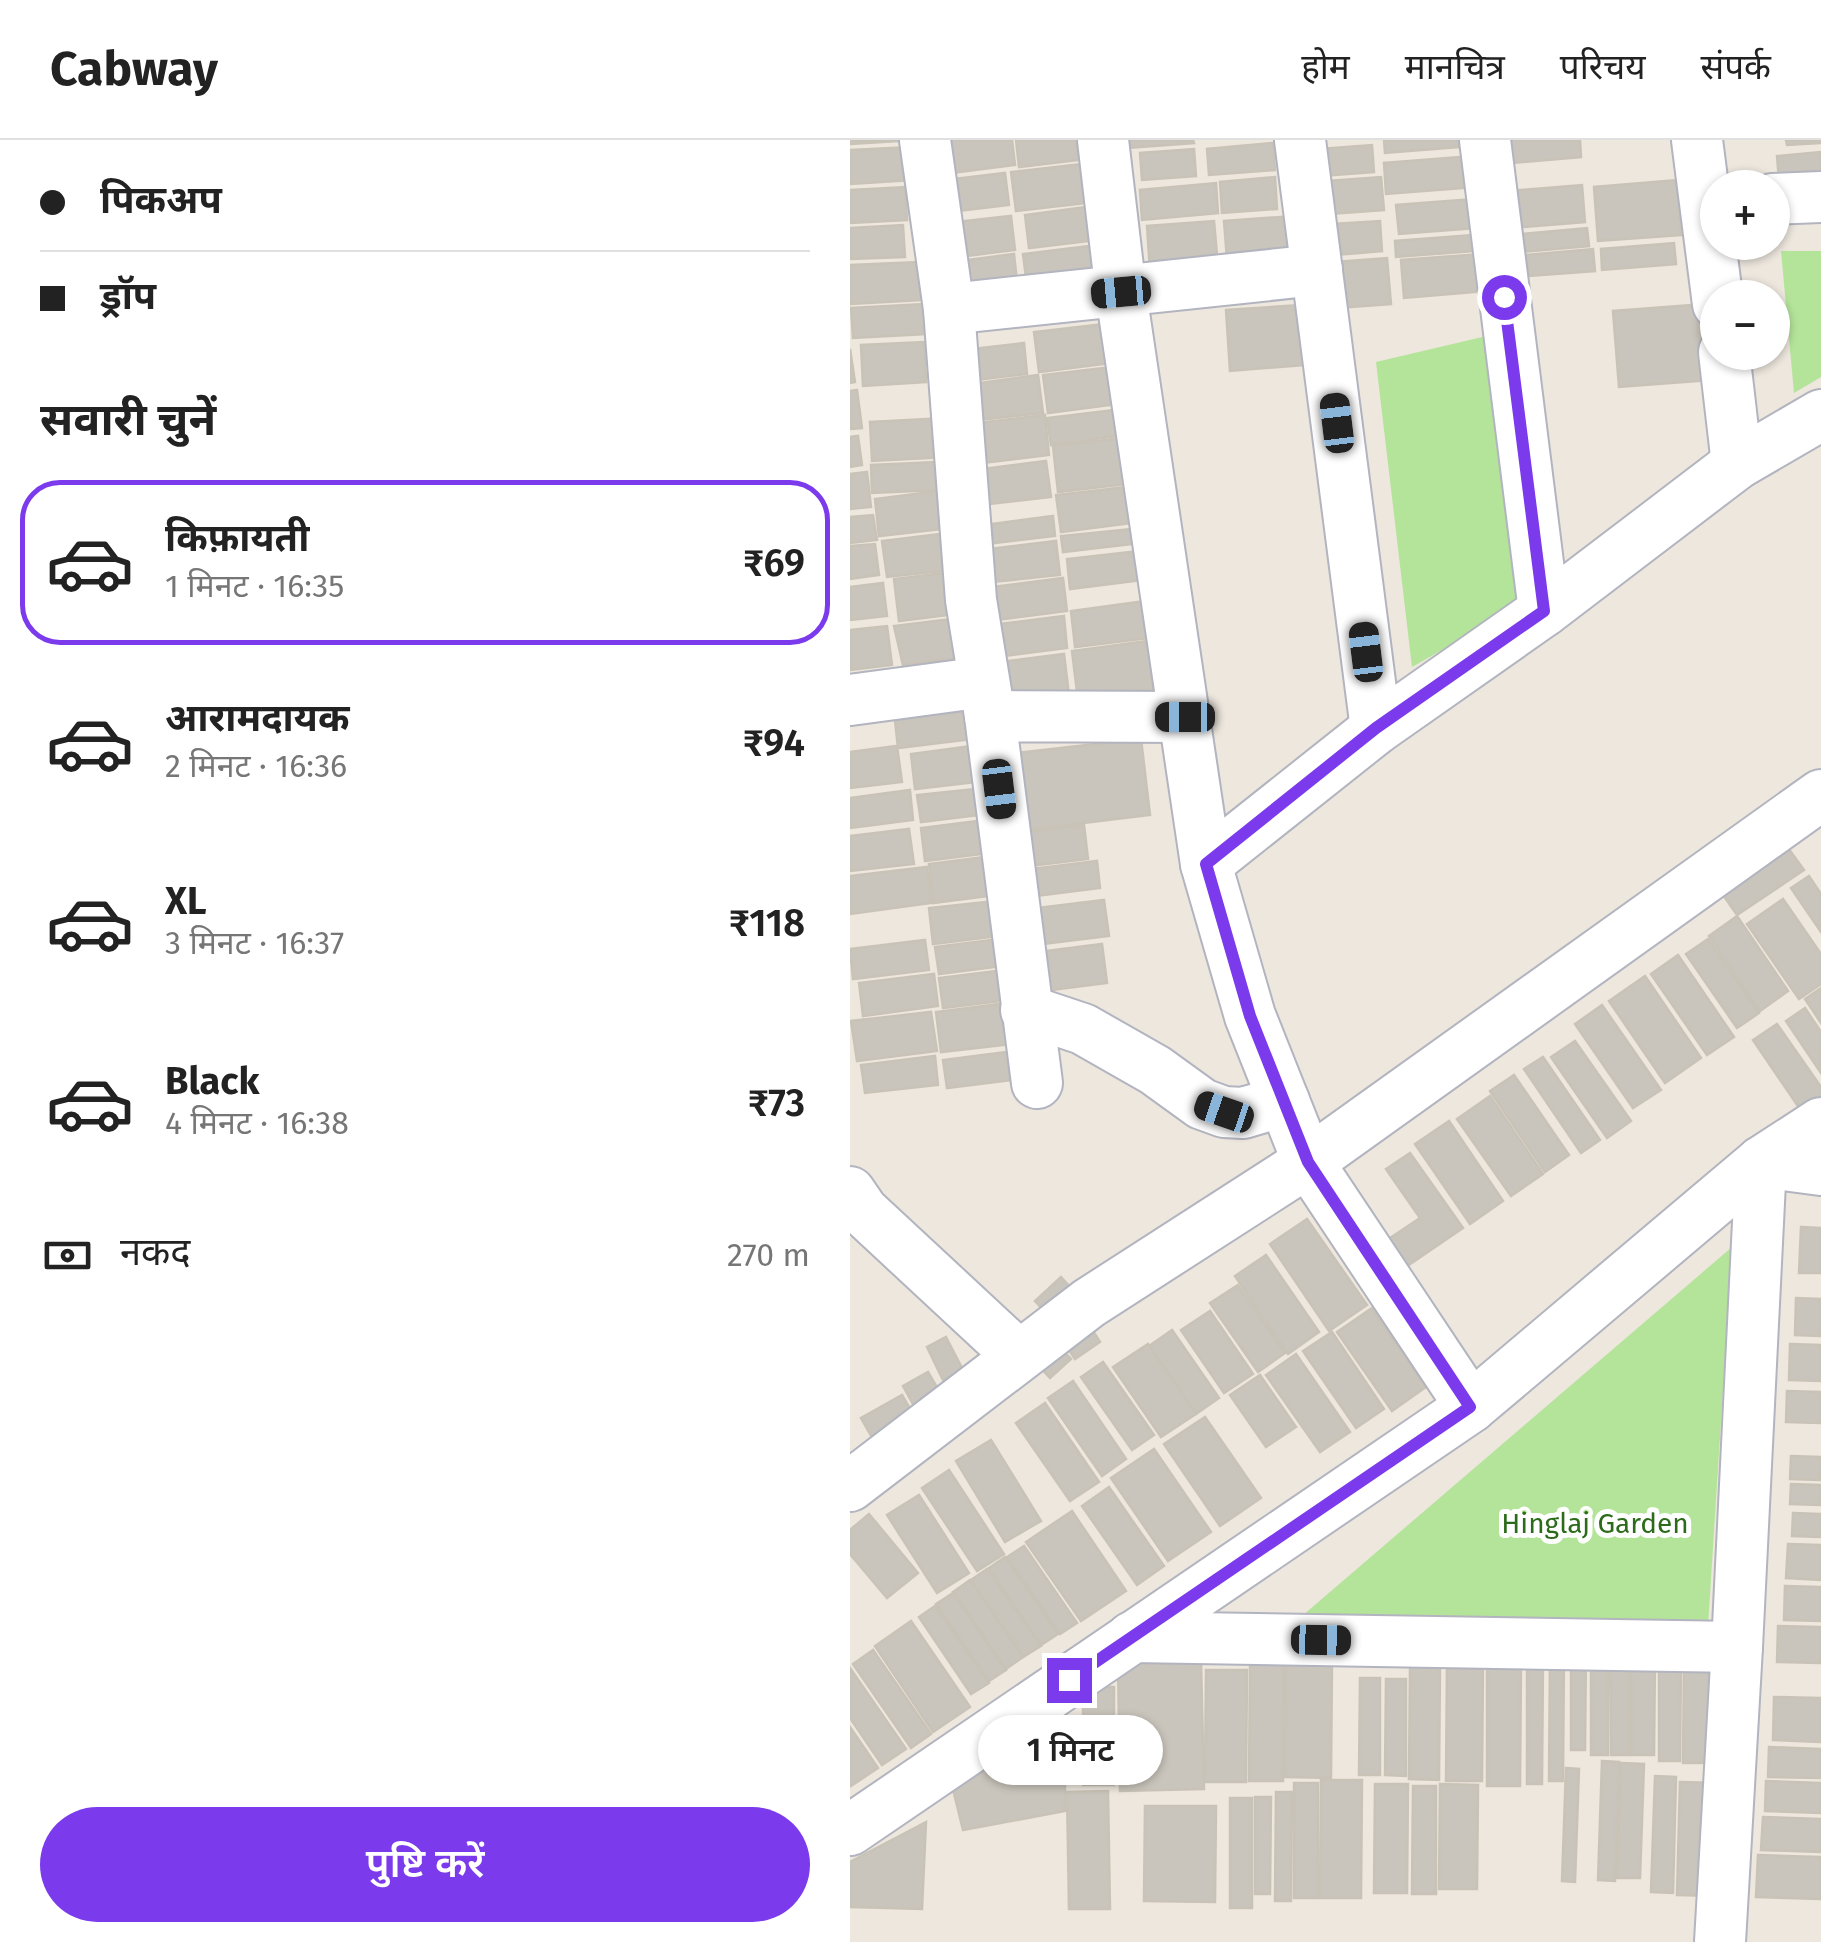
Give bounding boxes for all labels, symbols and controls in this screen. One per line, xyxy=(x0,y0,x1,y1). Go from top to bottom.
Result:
text: Cabway xyxy=(50,40,218,98)
text: होम xyxy=(1301,46,1350,88)
text: मानचित्र xyxy=(1405,46,1505,88)
text: परिचय xyxy=(1560,46,1646,88)
text: संपर्क xyxy=(1701,46,1771,88)
map controls xyxy=(1700,170,1790,370)
button: + xyxy=(1700,170,1790,260)
text: पिकअप xyxy=(100,177,222,223)
text: ड्रॉप xyxy=(100,273,156,319)
car xyxy=(1090,274,1152,310)
route start xyxy=(1482,275,1527,320)
button: − xyxy=(1700,280,1790,370)
car xyxy=(1318,391,1356,455)
text: सवारी चुनें xyxy=(40,393,216,447)
text: किफ़ायती xyxy=(165,515,309,561)
icon: car xyxy=(45,518,135,608)
text: ₹69 xyxy=(743,540,805,586)
text: 1 मिनट · 16:35 xyxy=(165,567,344,605)
car xyxy=(1347,620,1385,684)
text: आरामदायक xyxy=(165,695,349,741)
icon: car xyxy=(45,698,135,788)
car xyxy=(1155,702,1215,732)
text: ₹94 xyxy=(743,720,805,766)
text: 2 मिनट · 16:36 xyxy=(165,747,347,785)
car xyxy=(980,757,1018,821)
icon: car xyxy=(45,878,135,968)
text: XL xyxy=(165,878,207,924)
text: ₹118 xyxy=(729,900,805,946)
text: 3 मिनट · 16:37 xyxy=(165,924,344,962)
icon: car xyxy=(45,1058,135,1148)
text: Black xyxy=(165,1058,260,1104)
text: ₹73 xyxy=(748,1080,805,1126)
car xyxy=(1191,1088,1257,1136)
text: 4 मिनट · 16:38 xyxy=(165,1104,349,1142)
icon: cash xyxy=(40,1228,95,1283)
text: नकद xyxy=(120,1229,190,1275)
text: 270 m xyxy=(727,1236,810,1274)
park label: Hinglaj Garden xyxy=(1501,1507,1689,1540)
car xyxy=(1291,1624,1351,1656)
route end xyxy=(1047,1658,1092,1703)
callout: 1 मिनट xyxy=(976,1715,1162,1785)
text: 1 मिनट xyxy=(1027,1731,1114,1769)
button: पुष्टि करें xyxy=(40,1807,810,1922)

